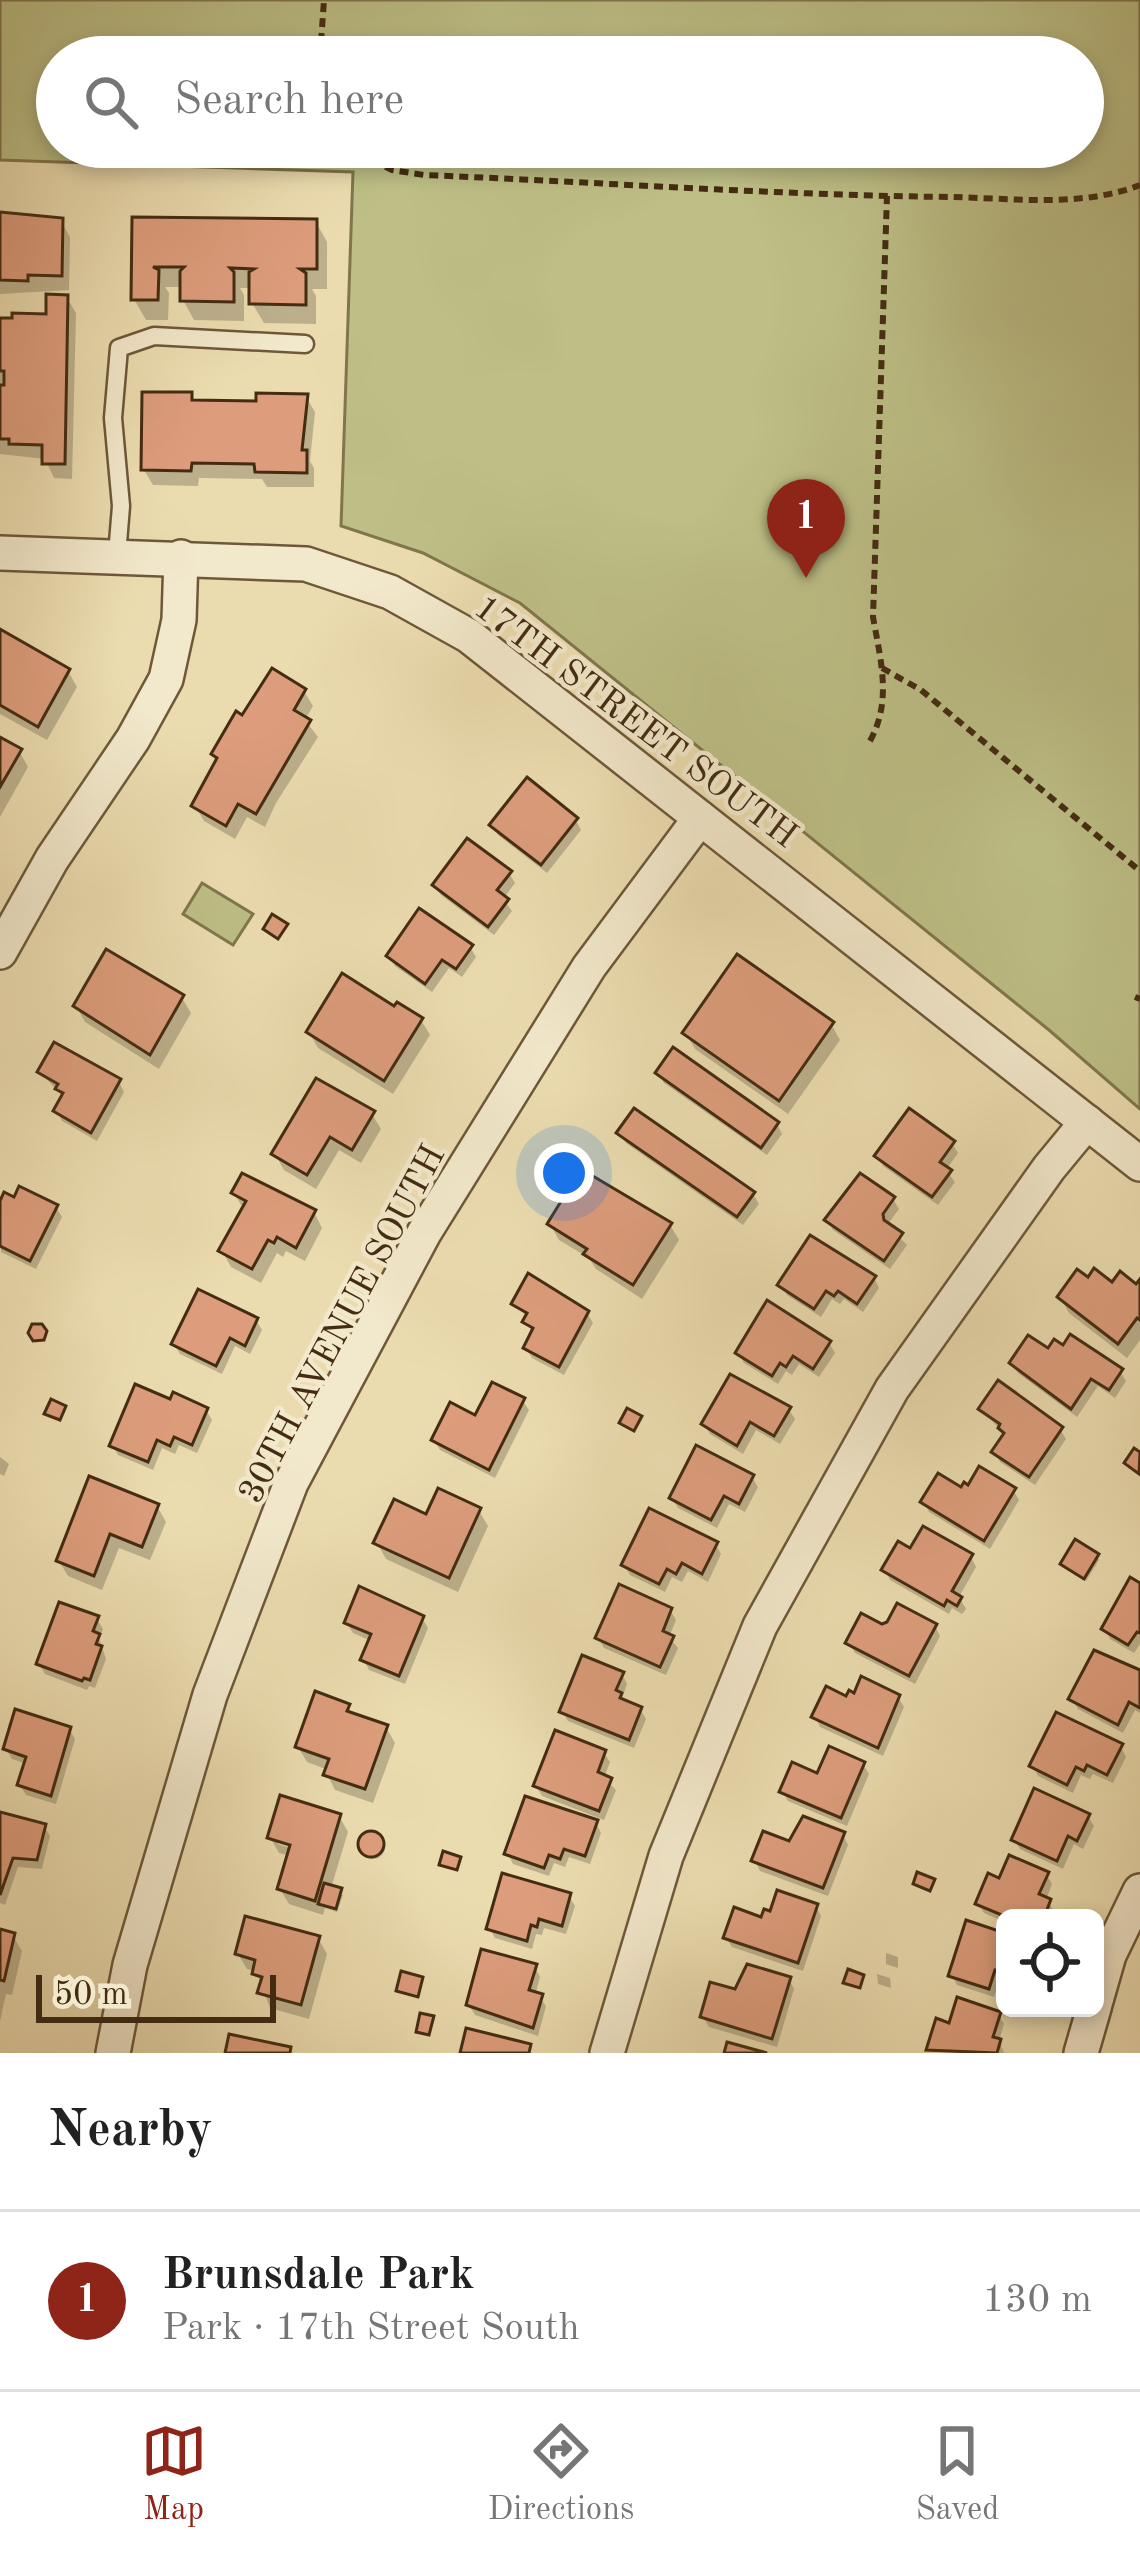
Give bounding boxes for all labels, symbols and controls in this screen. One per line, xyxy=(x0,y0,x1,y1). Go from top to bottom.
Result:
search box xyxy=(36,36,1104,168)
icon: search xyxy=(78,69,144,135)
text: Search here xyxy=(174,79,404,124)
pin: 1 xyxy=(767,479,845,578)
street label: 17TH STREET SOUTH xyxy=(466,590,803,856)
street label: 30TH AVENUE SOUTH xyxy=(234,1140,453,1510)
your location xyxy=(534,1143,594,1203)
map controls xyxy=(996,1909,1104,2017)
button: locate xyxy=(996,1909,1104,2017)
scale bar xyxy=(36,1969,276,2022)
text: 50 m xyxy=(54,1979,128,2012)
text: Nearby xyxy=(48,2106,213,2157)
text: Brunsdale Park xyxy=(162,2254,475,2299)
text: 1 xyxy=(76,2281,98,2320)
text: 130 m xyxy=(982,2281,1092,2320)
text: Park · 17th Street South xyxy=(162,2309,580,2348)
tab: Map xyxy=(141,2418,207,2531)
tab: Directions xyxy=(488,2418,634,2531)
tab: Saved xyxy=(915,2418,999,2531)

